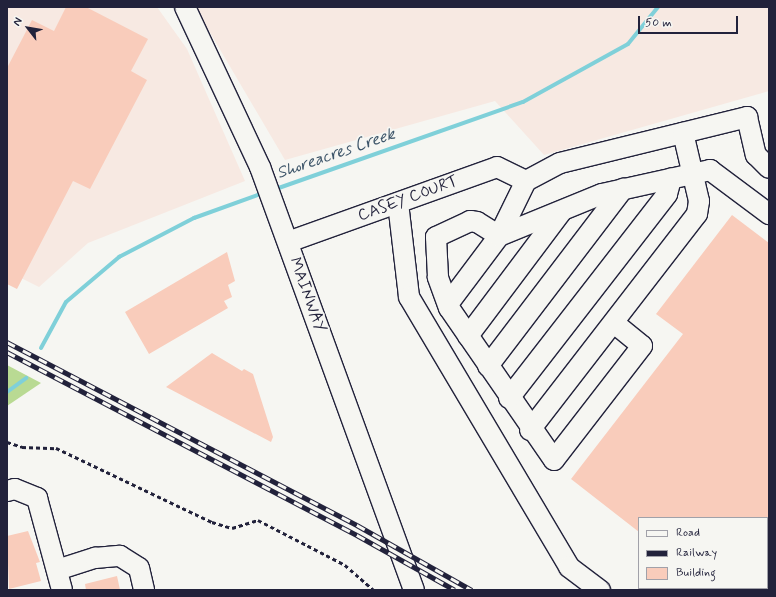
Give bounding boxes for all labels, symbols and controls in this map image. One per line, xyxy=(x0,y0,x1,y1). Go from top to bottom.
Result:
north arrow xyxy=(8,8,48,48)
scale bar xyxy=(640,8,740,34)
text: N xyxy=(10,15,26,29)
text: 50 m xyxy=(645,15,672,31)
water label: Shoreacres Creek xyxy=(274,124,398,184)
street label: CASEY COURT xyxy=(355,172,461,226)
street label: MAINWAY xyxy=(285,255,329,335)
legend xyxy=(638,517,768,589)
text: Road xyxy=(676,525,700,541)
text: Railway xyxy=(676,545,717,561)
text: Building xyxy=(676,565,716,581)

